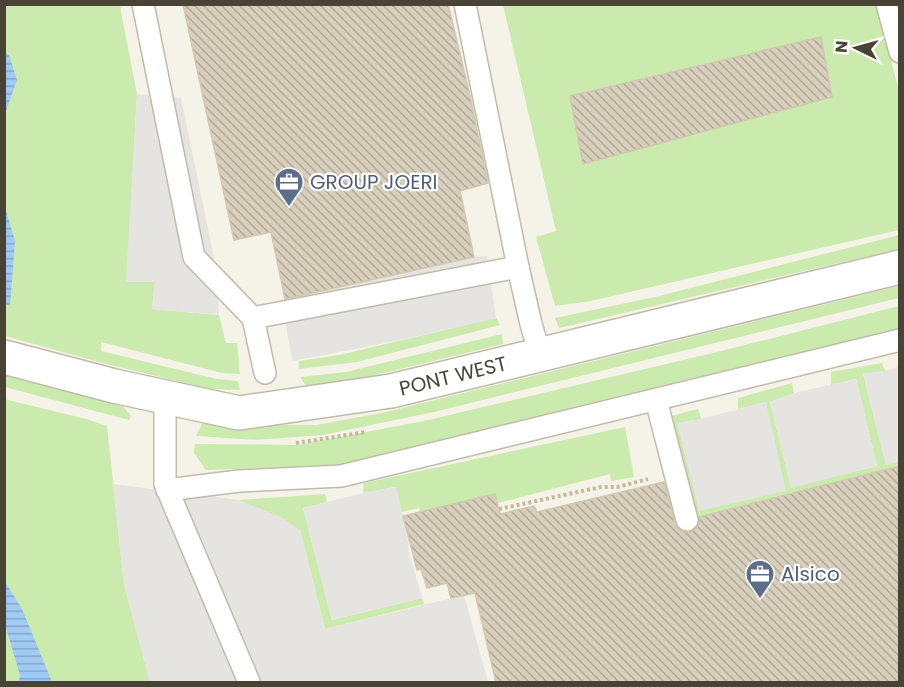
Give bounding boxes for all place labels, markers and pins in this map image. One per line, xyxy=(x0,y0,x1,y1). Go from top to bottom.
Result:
office icon: GROUP JOERI xyxy=(273,166,305,208)
place label: GROUP JOERI xyxy=(310,168,438,196)
office icon: Alsico xyxy=(744,558,776,600)
place label: Alsico xyxy=(781,560,840,588)

